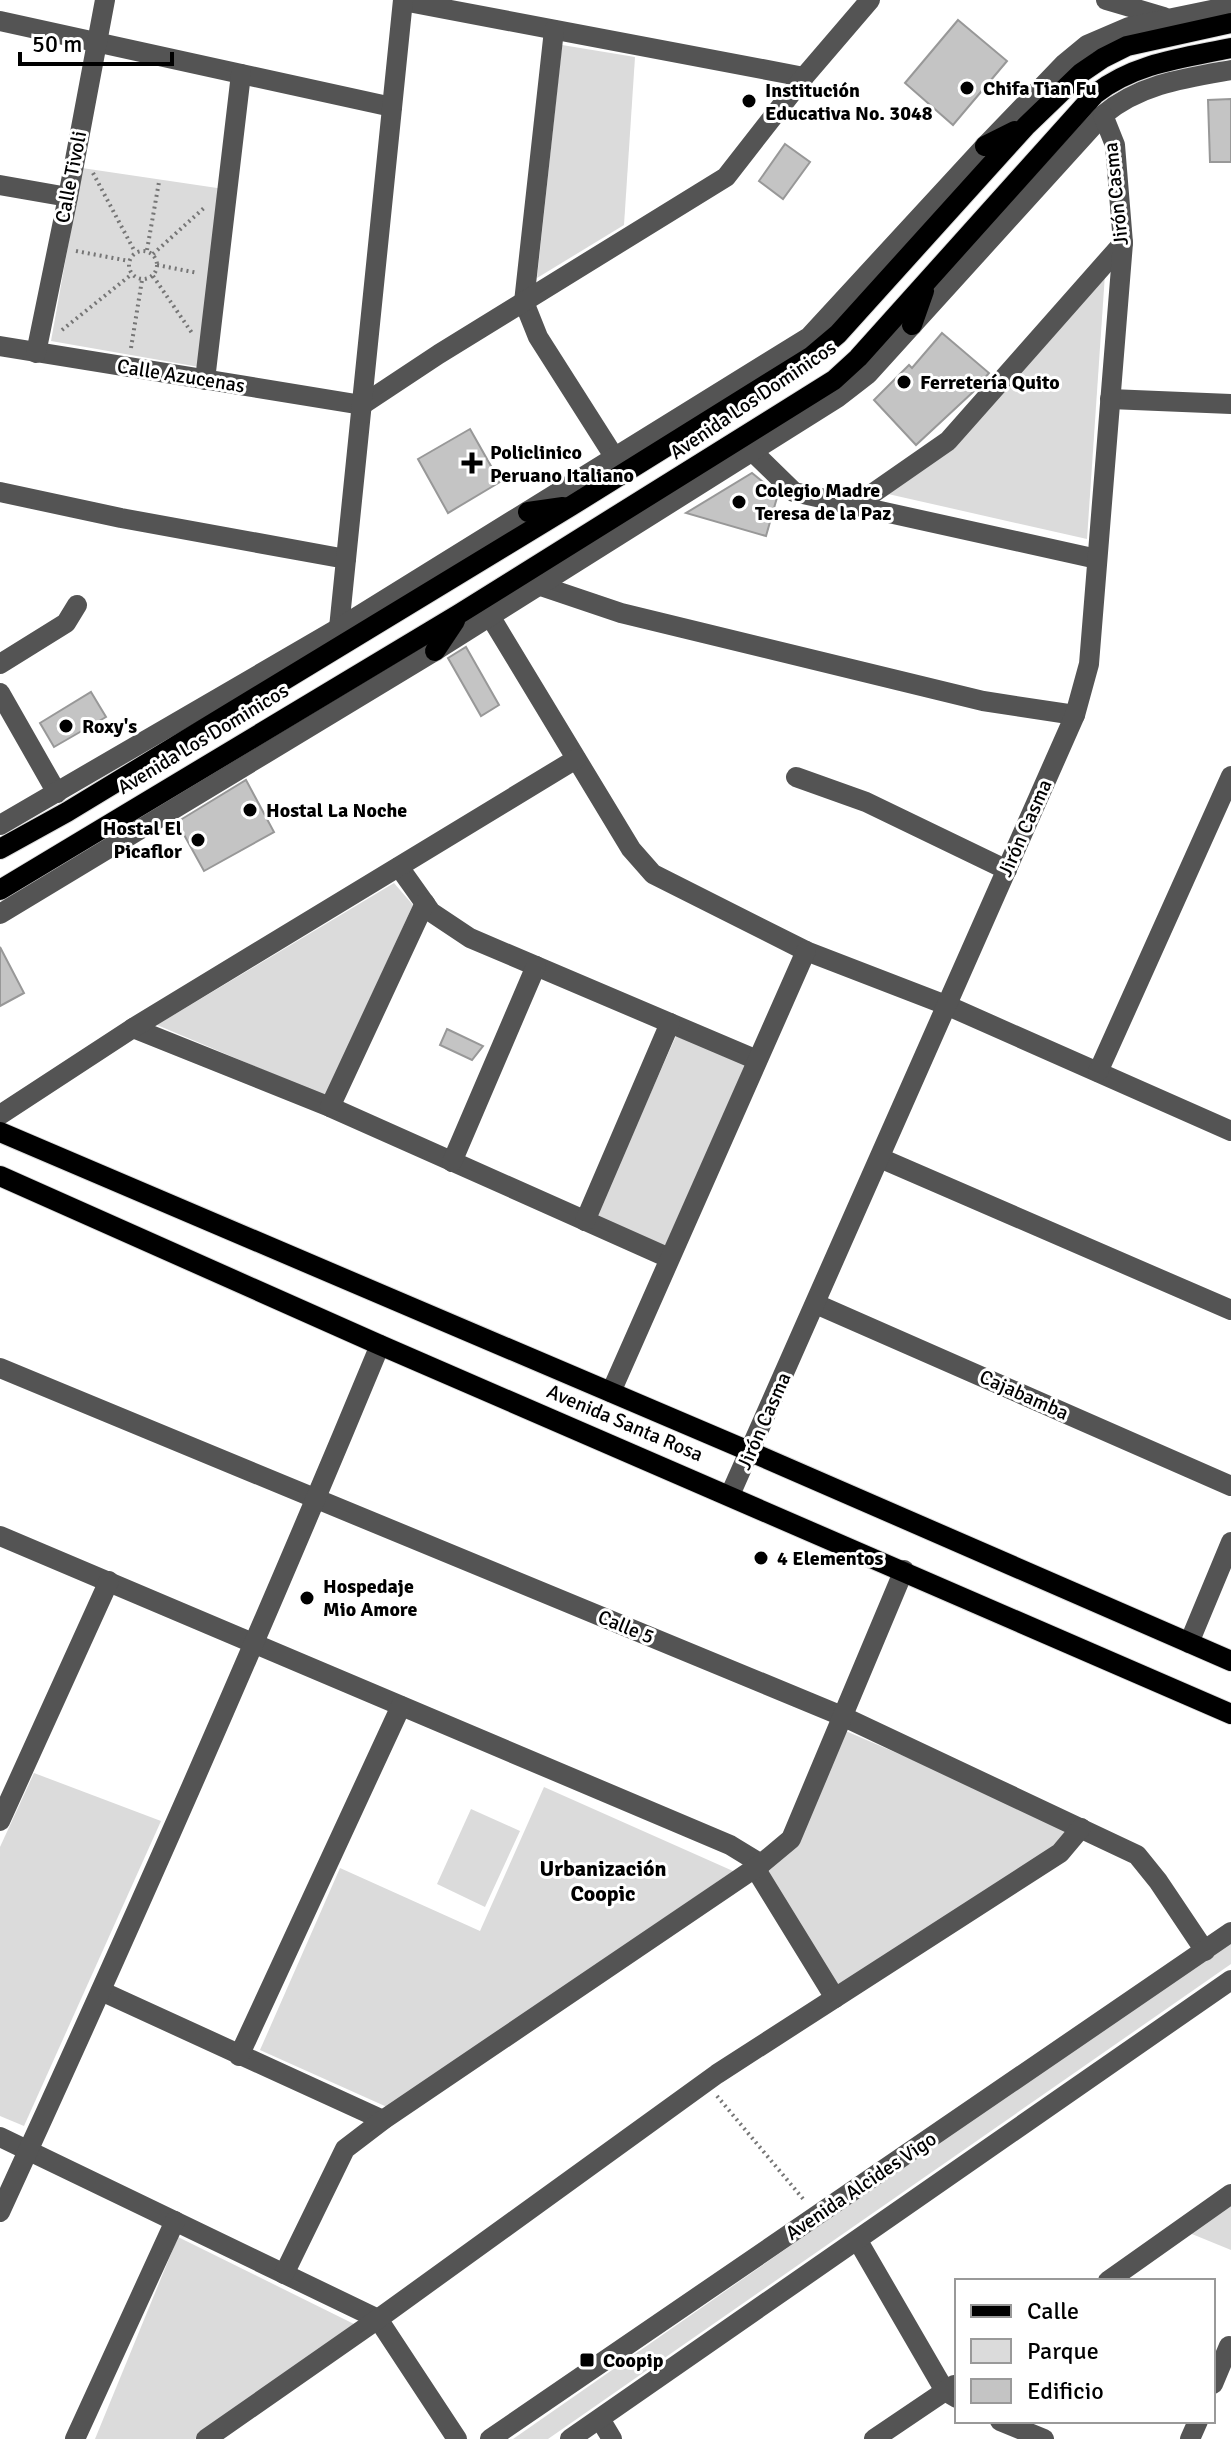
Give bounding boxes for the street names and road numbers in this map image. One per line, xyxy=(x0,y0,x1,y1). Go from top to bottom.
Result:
street label: Calle Tivoli xyxy=(50,129,92,225)
street label: Jirón Casma xyxy=(1098,141,1134,247)
street label: Avenida Los Dominicos xyxy=(665,335,841,465)
street label: Calle Azucenas xyxy=(115,354,247,398)
street label: Avenida Los Dominicos xyxy=(113,678,293,800)
street label: Jirón Casma xyxy=(992,775,1058,881)
street label: Cajabamba xyxy=(975,1364,1073,1426)
street label: Jirón Casma xyxy=(731,1368,797,1474)
street label: Avenida Santa Rosa xyxy=(543,1379,707,1467)
street label: Calle 5 xyxy=(594,1604,658,1650)
street label: Avenida Alcides Vigo xyxy=(781,2126,941,2246)

